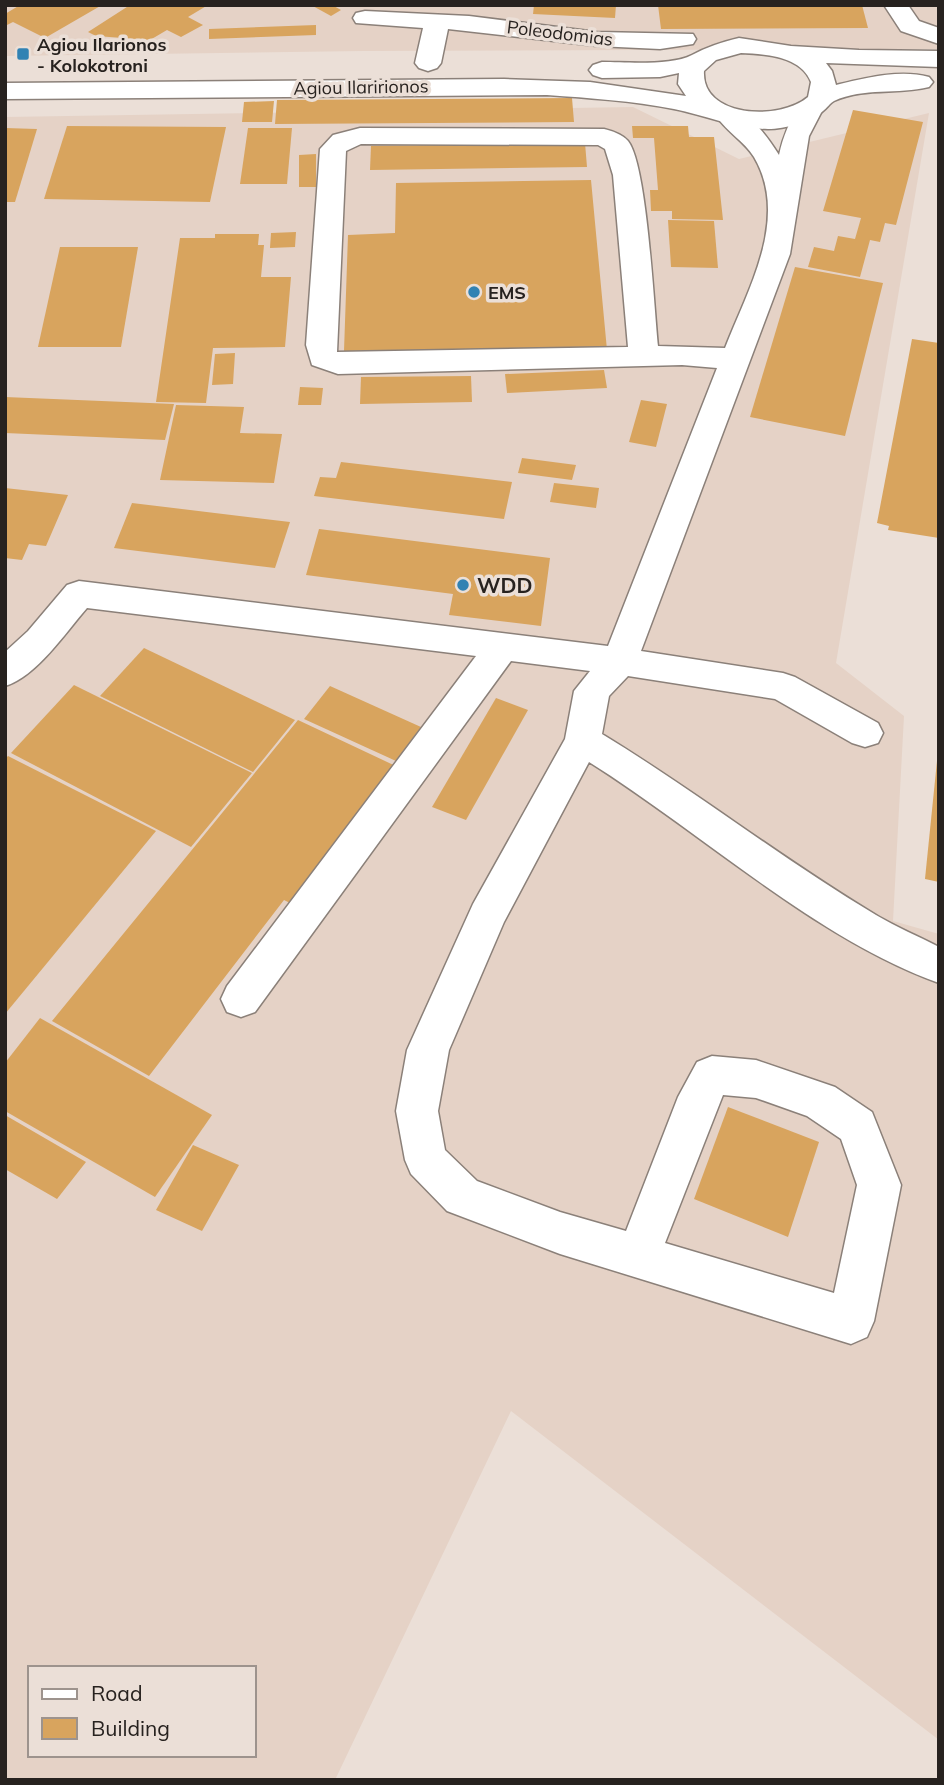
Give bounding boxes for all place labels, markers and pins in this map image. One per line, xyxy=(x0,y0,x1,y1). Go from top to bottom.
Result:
place label: Agiou Ilarionos - Kolokotroni xyxy=(37,33,167,77)
marker: Agiou Ilarionos - Kolokotroni xyxy=(15,46,31,62)
place label: EMS xyxy=(488,281,526,304)
marker: EMS xyxy=(466,284,482,300)
place label: WDD xyxy=(477,572,533,598)
marker: WDD xyxy=(455,577,471,593)

